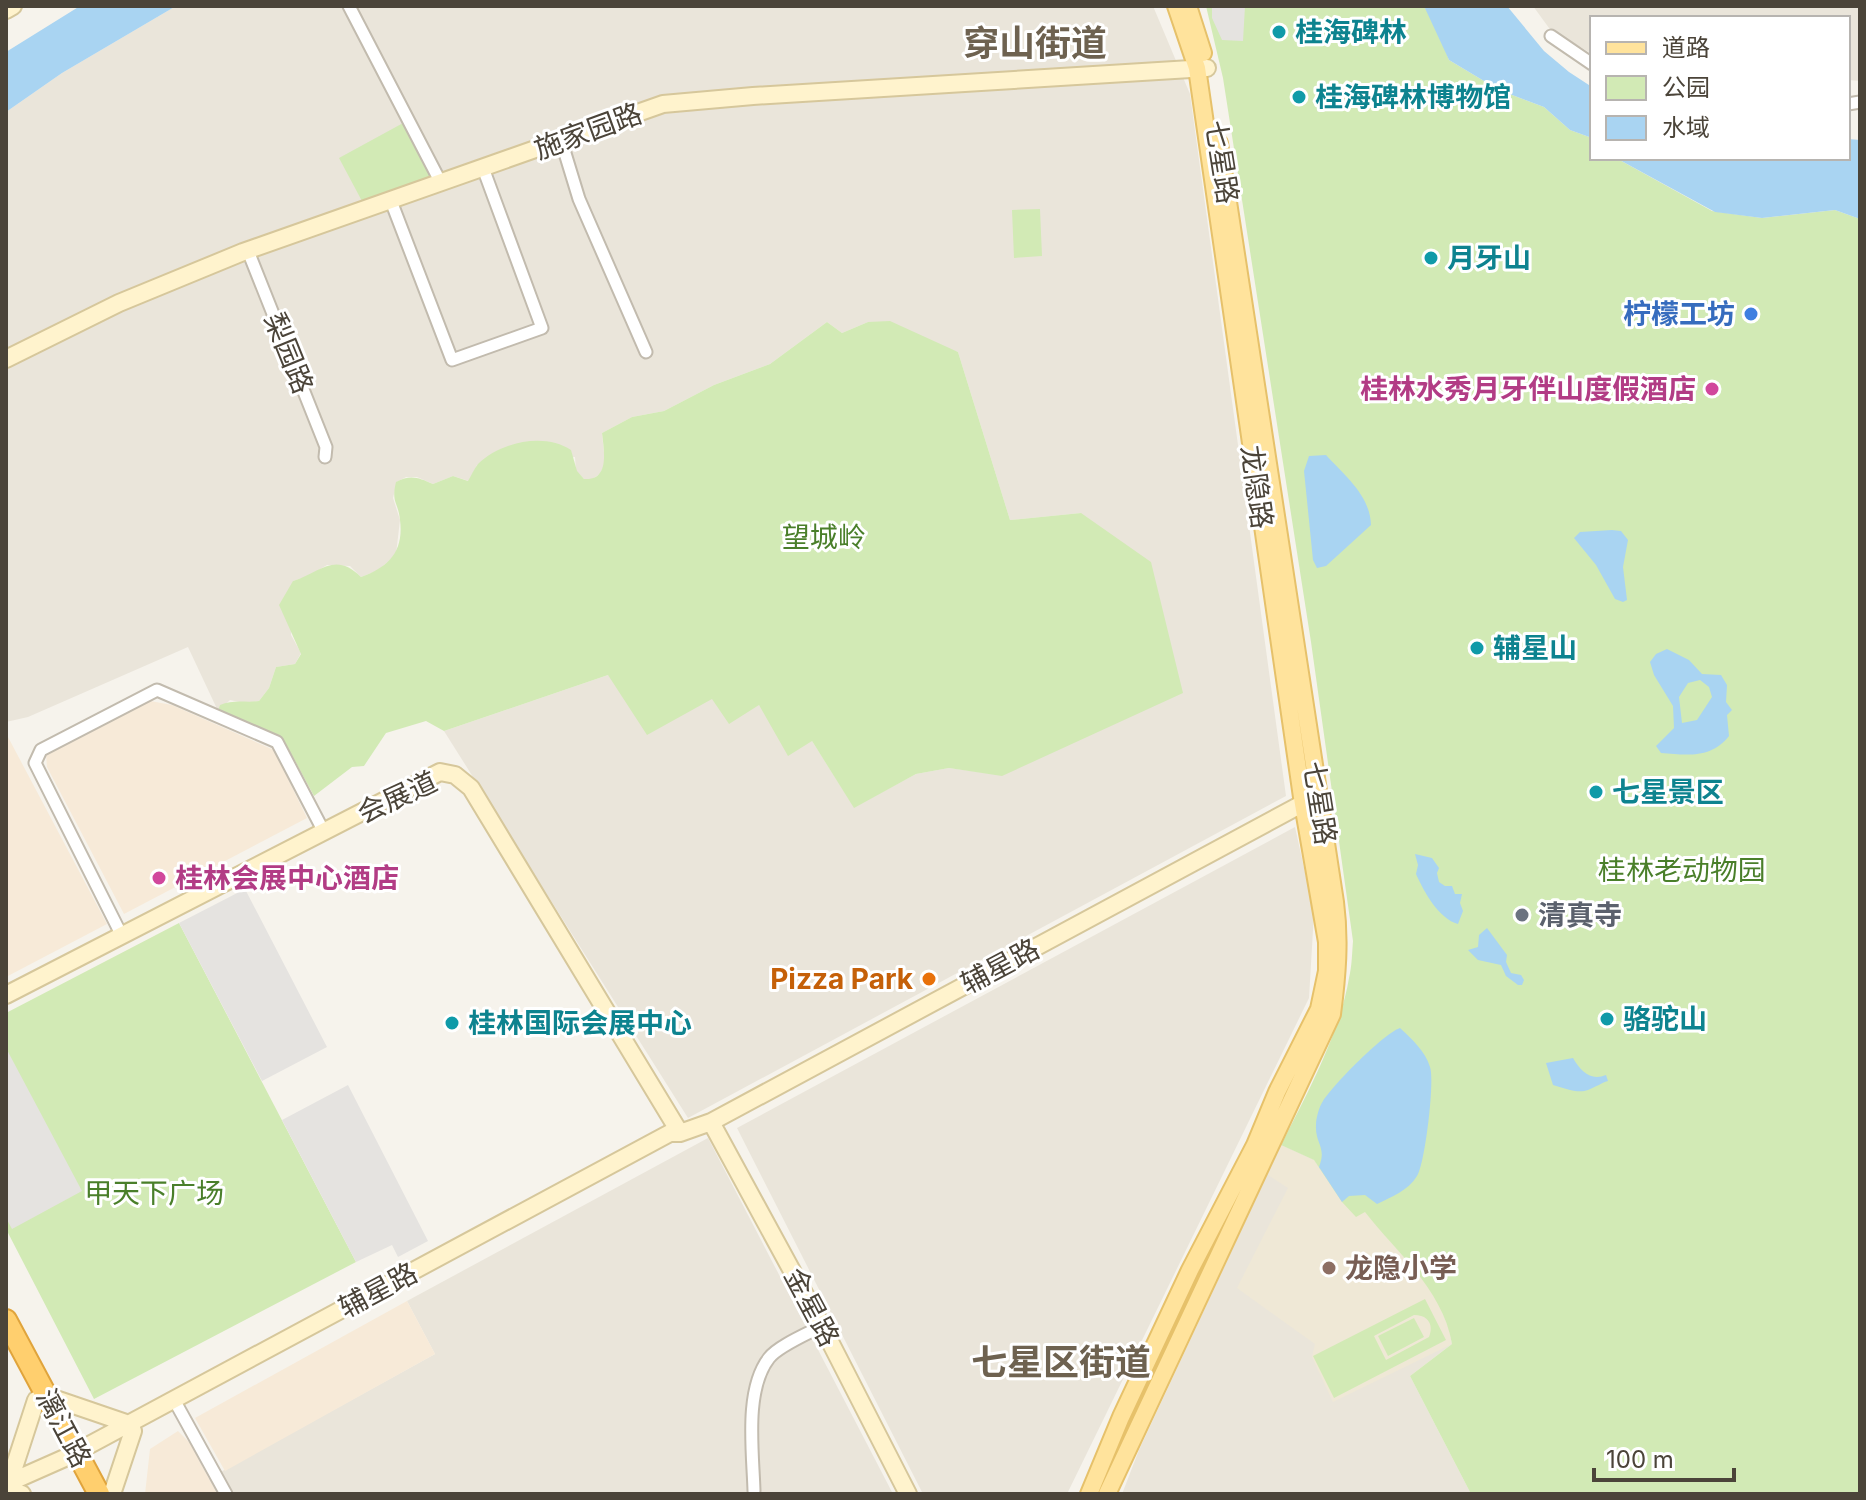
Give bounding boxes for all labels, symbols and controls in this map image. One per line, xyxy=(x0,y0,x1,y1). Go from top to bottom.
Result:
place label: 桂海碑林 xyxy=(1295,15,1407,49)
legend xyxy=(1590,16,1850,160)
district label: 穿山街道 xyxy=(963,21,1107,65)
marker: 桂海碑林 xyxy=(1270,23,1288,41)
text: 道路 xyxy=(1662,33,1710,62)
text: 公园 xyxy=(1662,73,1710,102)
place label: 桂海碑林博物馆 xyxy=(1315,80,1511,114)
marker: 桂海碑林博物馆 xyxy=(1290,88,1308,106)
street label: 施家园路 xyxy=(530,96,646,166)
text: 水域 xyxy=(1662,113,1710,142)
street label: 七星路 xyxy=(1199,118,1245,206)
place label: 月牙山 xyxy=(1447,241,1531,275)
marker: 月牙山 xyxy=(1422,249,1440,267)
place label: 柠檬工坊 xyxy=(1623,297,1735,331)
marker: 柠檬工坊 xyxy=(1742,305,1760,323)
street label: 梨园路 xyxy=(258,308,320,398)
place label: 桂林水秀月牙伴山度假酒店 xyxy=(1360,372,1696,406)
marker: 桂林水秀月牙伴山度假酒店 xyxy=(1703,380,1721,398)
street label: 龙隐路 xyxy=(1234,443,1280,531)
park label: 望城岭 xyxy=(782,520,866,554)
place label: 辅星山 xyxy=(1493,631,1577,665)
marker: 辅星山 xyxy=(1468,639,1486,657)
street label: 七星路 xyxy=(1297,759,1343,847)
street label: 会展道 xyxy=(352,764,442,830)
place label: 七星景区 xyxy=(1612,775,1724,809)
marker: 七星景区 xyxy=(1587,783,1605,801)
park label: 桂林老动物园 xyxy=(1598,853,1766,887)
place label: 桂林会展中心酒店 xyxy=(175,861,399,895)
marker: 桂林会展中心酒店 xyxy=(150,869,168,887)
place label: 清真寺 xyxy=(1538,898,1622,932)
marker: 清真寺 xyxy=(1513,906,1531,924)
street label: 辅星路 xyxy=(955,931,1045,1001)
place label: Pizza Park xyxy=(770,962,914,996)
marker: Pizza Park xyxy=(920,970,938,988)
place label: 骆驼山 xyxy=(1623,1002,1707,1036)
place label: 桂林国际会展中心 xyxy=(468,1006,692,1040)
marker: 骆驼山 xyxy=(1598,1010,1616,1028)
marker: 桂林国际会展中心 xyxy=(443,1014,461,1032)
park label: 甲天下广场 xyxy=(84,1176,224,1210)
place label: 龙隐小学 xyxy=(1345,1251,1457,1285)
street label: 辅星路 xyxy=(333,1255,423,1325)
marker: 龙隐小学 xyxy=(1320,1259,1338,1277)
street label: 金星路 xyxy=(777,1262,847,1352)
district label: 七星区街道 xyxy=(971,1340,1151,1384)
street label: 漓江路 xyxy=(29,1383,99,1473)
scale bar xyxy=(1594,1432,1734,1482)
text: 100 m xyxy=(1606,1445,1674,1474)

